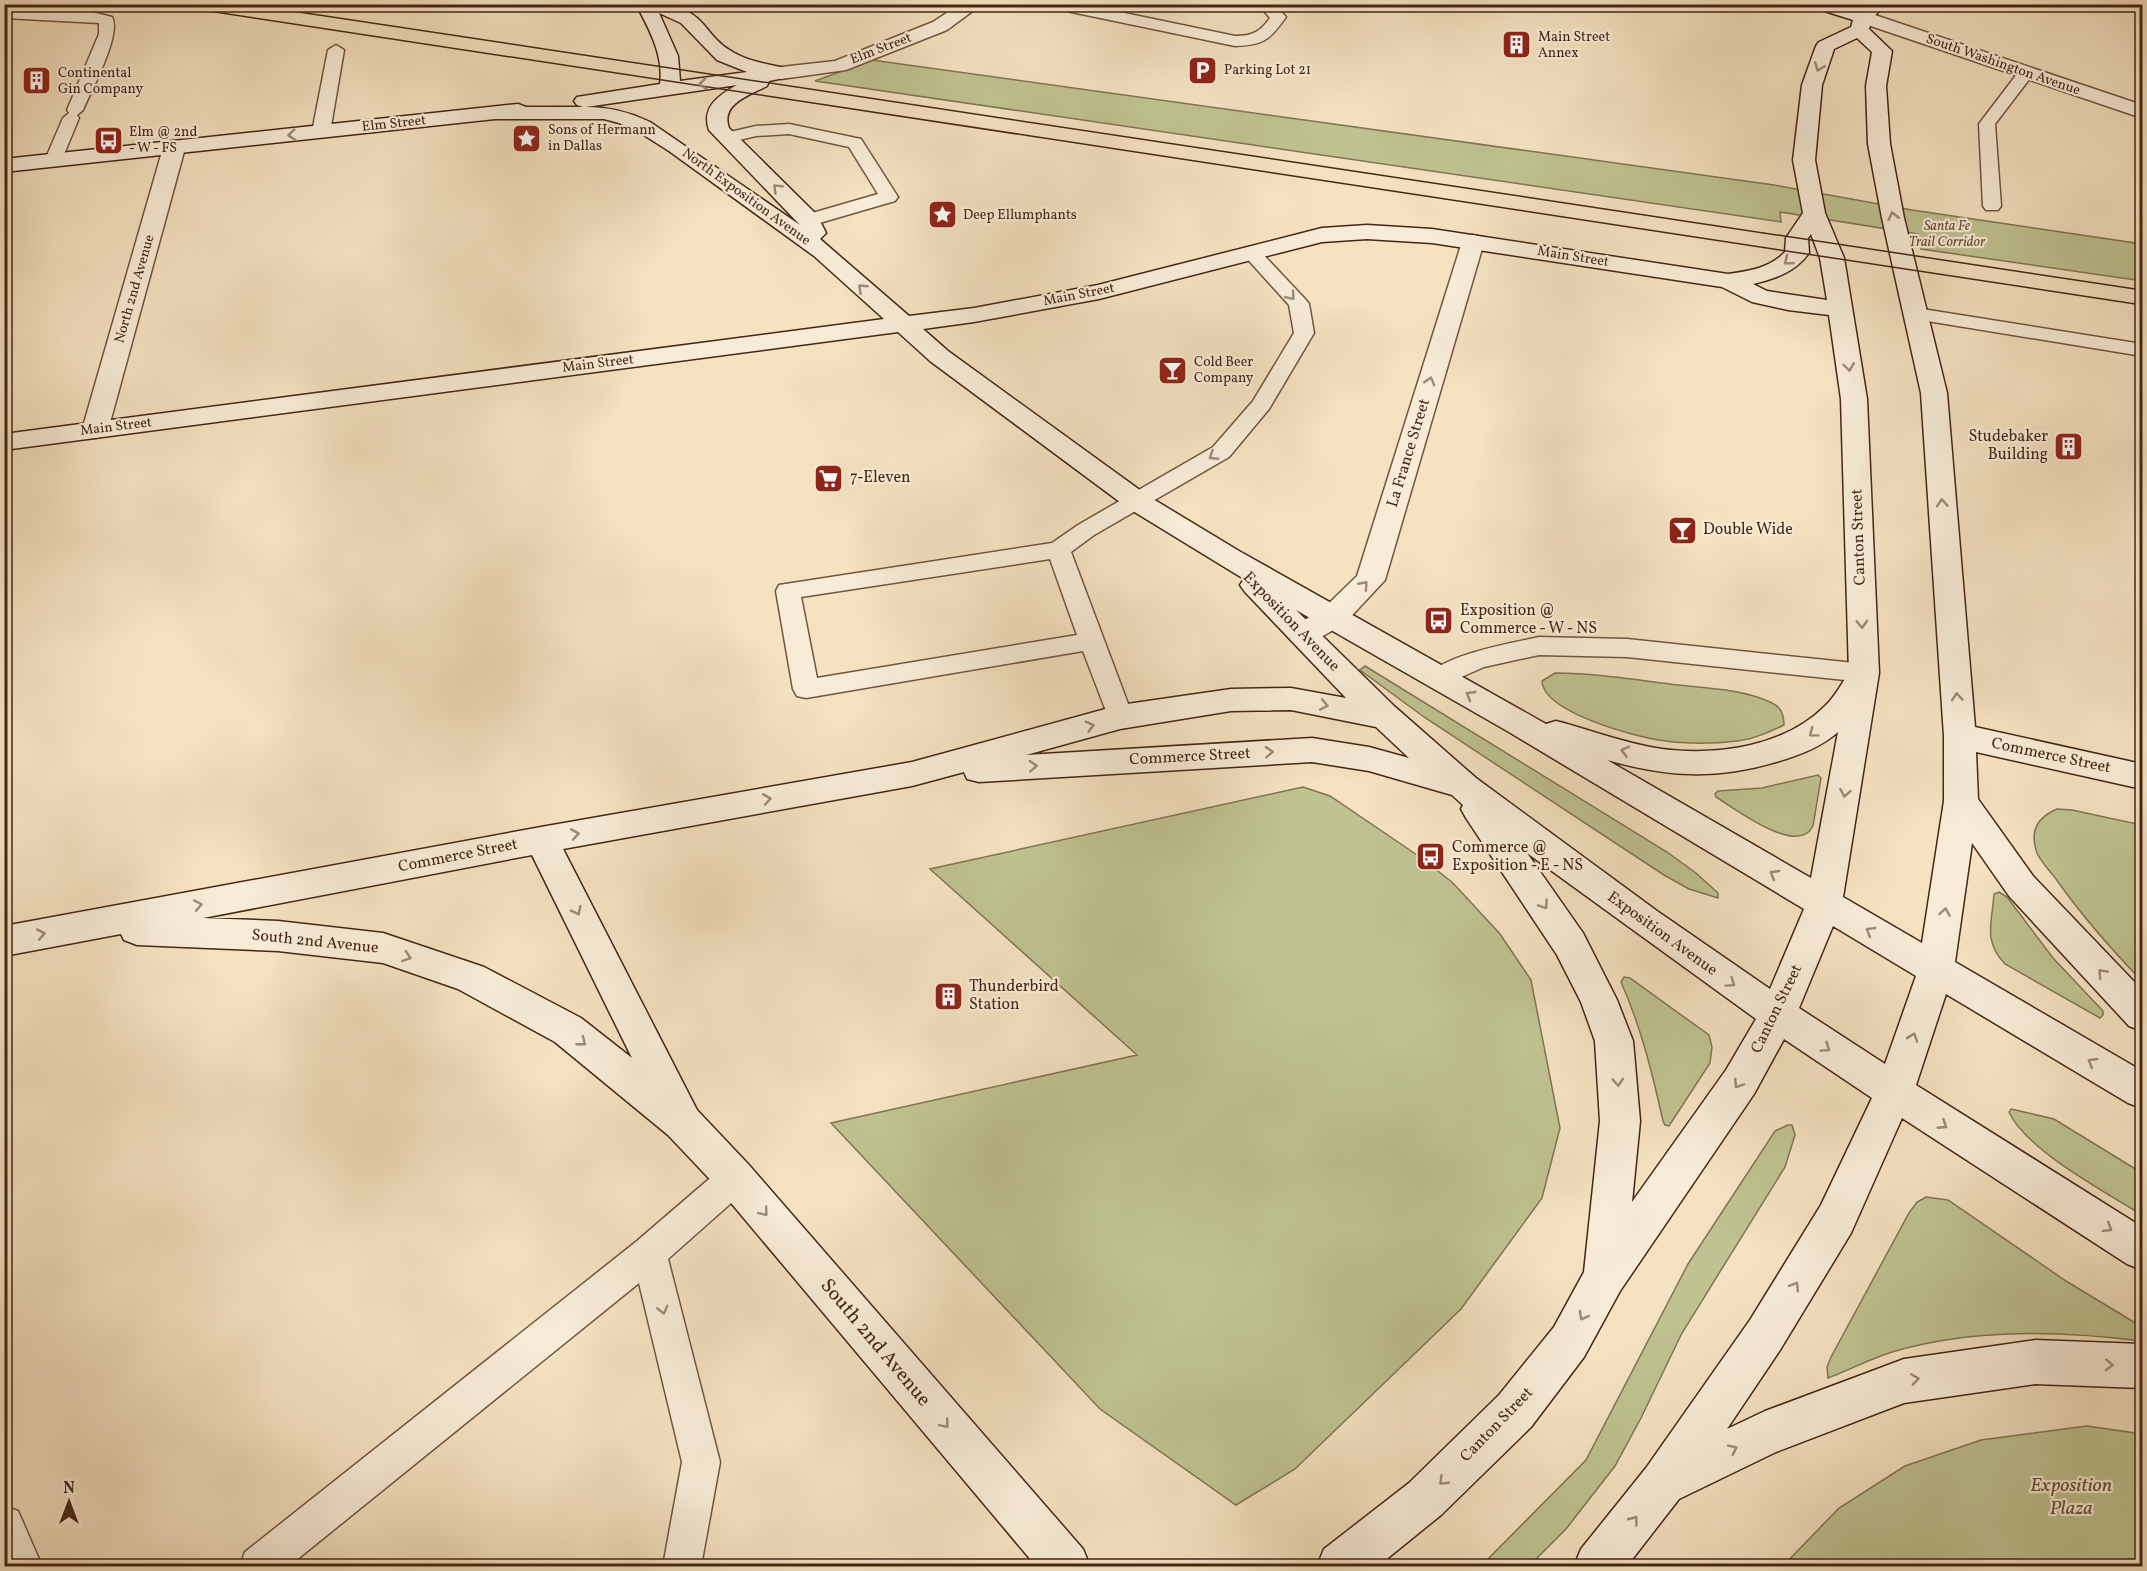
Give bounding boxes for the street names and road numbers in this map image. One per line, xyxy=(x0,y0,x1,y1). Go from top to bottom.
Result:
street label: Elm Street xyxy=(847,29,915,69)
street label: South Washington Avenue xyxy=(1923,30,2083,100)
street label: Elm Street xyxy=(361,111,427,137)
street label: North Exposition Avenue xyxy=(678,144,814,250)
street label: North 2nd Avenue xyxy=(110,232,160,346)
street label: Main Street xyxy=(1536,242,1610,272)
street label: Main Street xyxy=(1042,279,1116,311)
street label: Main Street xyxy=(561,350,635,378)
street label: La France Street xyxy=(1382,396,1436,510)
street label: Main Street xyxy=(79,413,153,441)
street label: Canton Street xyxy=(1846,488,1872,586)
street label: Exposition Avenue xyxy=(1237,567,1345,677)
street label: Commerce Street xyxy=(1989,733,2113,779)
street label: Commerce Street xyxy=(1129,743,1252,771)
street label: Commerce Street xyxy=(396,834,520,878)
street label: Exposition Avenue xyxy=(1602,886,1722,982)
street label: South 2nd Avenue xyxy=(250,924,380,960)
street label: Canton Street xyxy=(1746,960,1808,1057)
street label: South 2nd Avenue xyxy=(813,1273,937,1413)
street label: Canton Street xyxy=(1456,1382,1539,1467)

